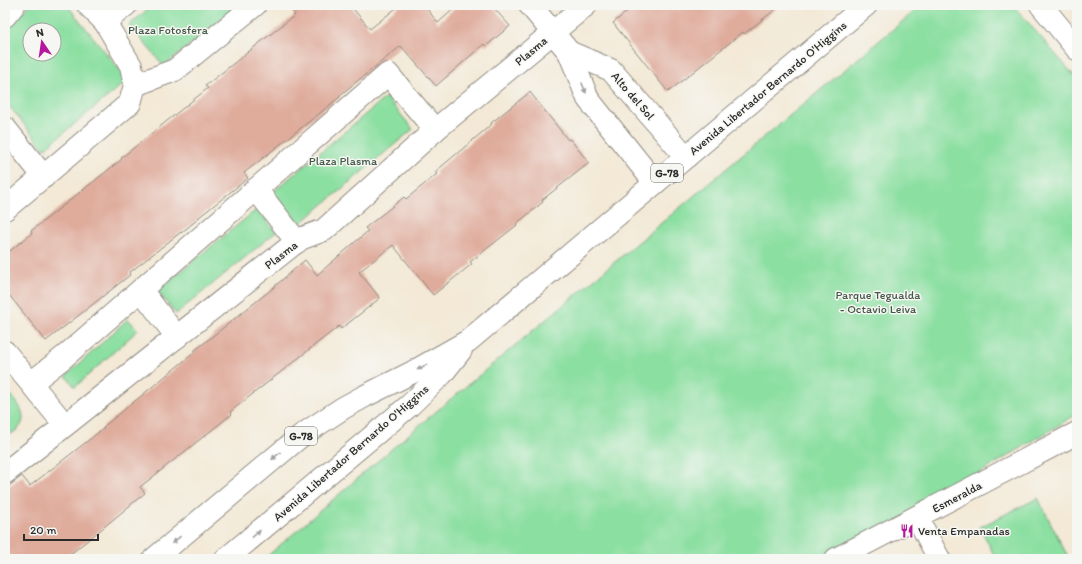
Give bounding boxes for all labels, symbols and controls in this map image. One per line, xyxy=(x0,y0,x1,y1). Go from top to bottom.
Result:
street label: Avenida Libertador Bernardo O'Higgins xyxy=(687,18,849,158)
north arrow xyxy=(22,22,62,62)
park label: Plaza Fotosfera xyxy=(128,23,209,37)
text: N xyxy=(35,26,45,40)
street label: Plasma xyxy=(512,33,550,69)
street label: Alto del Sol xyxy=(608,69,658,123)
one-way arrow xyxy=(581,82,587,94)
park label: Plaza Plasma xyxy=(309,154,378,168)
road number: G-78 xyxy=(651,164,683,182)
street label: Plasma xyxy=(262,238,300,272)
park label: Parque Tegualda - Octavio Leiva xyxy=(836,288,921,316)
one-way arrow xyxy=(416,363,428,370)
street label: Avenida Libertador Bernardo O'Higgins xyxy=(271,382,431,524)
road number: G-78 xyxy=(285,427,317,445)
one-way arrow xyxy=(271,452,281,461)
street label: Esmeralda xyxy=(930,478,985,516)
scale bar xyxy=(24,516,98,542)
text: 20 m xyxy=(30,523,57,537)
restaurant icon: Venta Empanadas xyxy=(899,523,915,539)
place label: Venta Empanadas xyxy=(918,524,1010,538)
one-way arrow xyxy=(251,529,261,538)
one-way arrow xyxy=(171,535,182,544)

